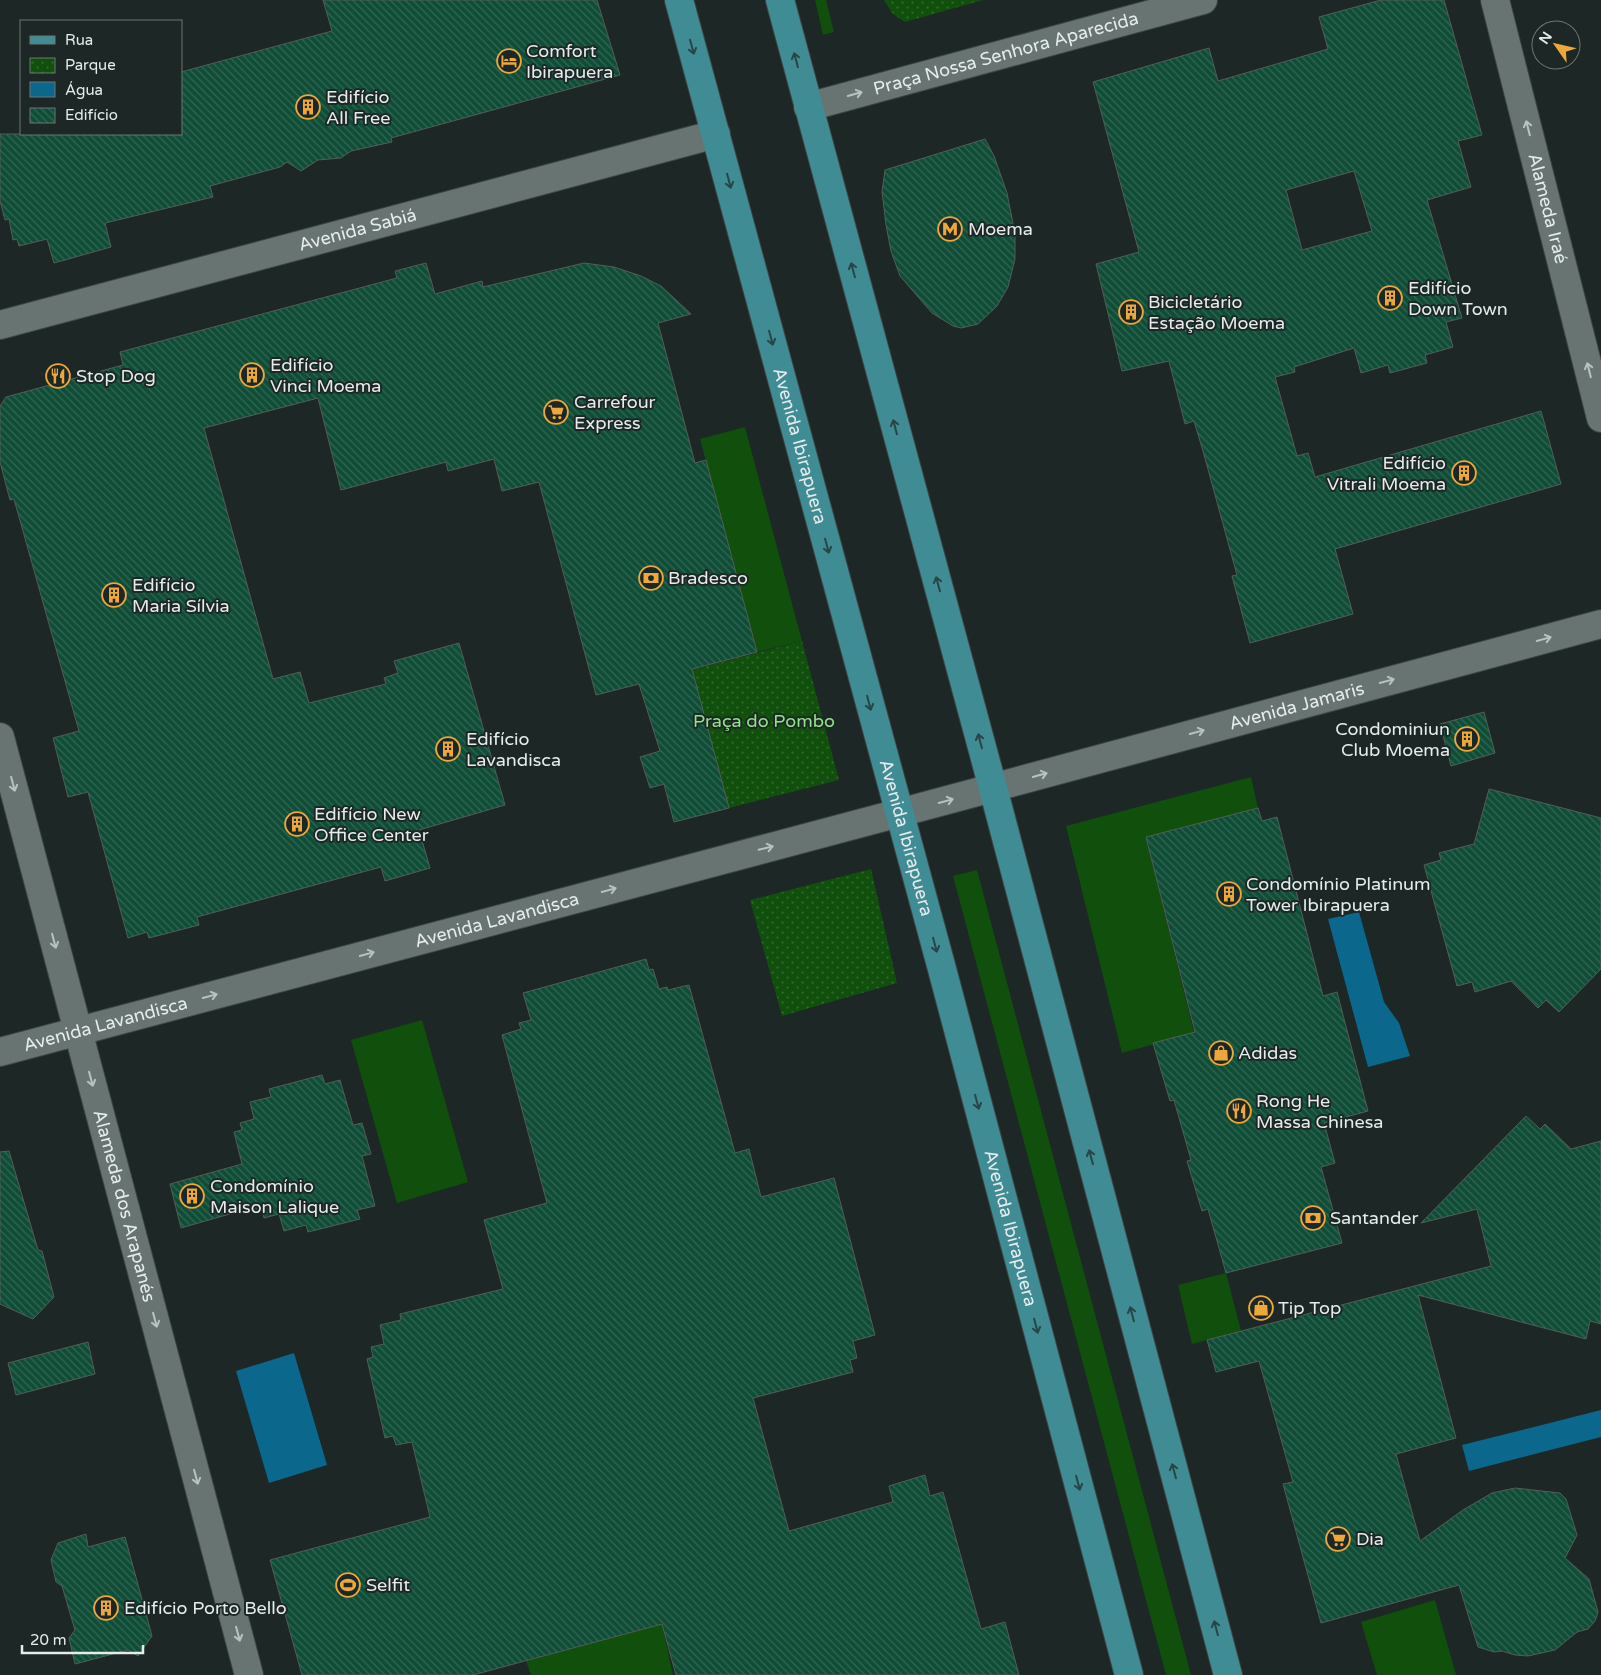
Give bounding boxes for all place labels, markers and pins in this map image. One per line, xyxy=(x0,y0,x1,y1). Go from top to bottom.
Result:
place label: Comfort Ibirapuera xyxy=(526,40,613,83)
hotel icon: Comfort Ibirapuera xyxy=(496,48,522,74)
place label: Edifício All Free xyxy=(326,86,390,129)
building icon: Edifício All Free xyxy=(295,94,321,120)
metro station icon: Moema xyxy=(937,216,963,242)
place label: Moema xyxy=(968,218,1033,240)
place label: Edifício Down Town xyxy=(1408,277,1508,320)
building icon: Edifício Down Town xyxy=(1377,285,1403,311)
place label: Bicicletário Estação Moema xyxy=(1148,291,1285,334)
building icon: Bicicletário Estação Moema xyxy=(1118,299,1144,325)
place label: Edifício Vinci Moema xyxy=(270,354,381,397)
building icon: Edifício Vinci Moema xyxy=(239,362,265,388)
restaurant icon: Stop Dog xyxy=(45,363,71,389)
place label: Stop Dog xyxy=(76,365,156,387)
place label: Carrefour Express xyxy=(574,391,656,434)
supermarket icon: Carrefour Express xyxy=(543,399,569,425)
place label: Edifício Vitrali Moema xyxy=(1327,452,1446,495)
building icon: Edifício Vitrali Moema xyxy=(1451,460,1477,486)
bank icon: Bradesco xyxy=(638,565,664,591)
place label: Bradesco xyxy=(668,567,748,589)
place label: Edifício Maria Sílvia xyxy=(132,574,230,617)
building icon: Edifício Maria Sílvia xyxy=(101,582,127,608)
place label: Condominiun Club Moema xyxy=(1335,718,1450,761)
building icon: Condominiun Club Moema xyxy=(1454,726,1480,752)
place label: Edifício Lavandisca xyxy=(466,728,561,771)
building icon: Edifício Lavandisca xyxy=(435,736,461,762)
place label: Edifício New Office Center xyxy=(314,803,429,846)
building icon: Edifício New Office Center xyxy=(284,811,310,837)
place label: Condomínio Platinum Tower Ibirapuera xyxy=(1246,873,1431,916)
building icon: Condomínio Platinum Tower Ibirapuera xyxy=(1216,881,1242,907)
shop icon: Adidas xyxy=(1208,1040,1234,1066)
place label: Adidas xyxy=(1238,1042,1297,1064)
place label: Rong He Massa Chinesa xyxy=(1256,1090,1383,1133)
restaurant icon: Rong He Massa Chinesa xyxy=(1226,1098,1252,1124)
place label: Condomínio Maison Lalique xyxy=(210,1175,339,1218)
building icon: Condomínio Maison Lalique xyxy=(179,1183,205,1209)
bank icon: Santander xyxy=(1300,1205,1326,1231)
place label: Santander xyxy=(1330,1207,1418,1229)
shop icon: Tip Top xyxy=(1248,1295,1274,1321)
place label: Tip Top xyxy=(1278,1297,1341,1319)
supermarket icon: Dia xyxy=(1325,1526,1351,1552)
place label: Dia xyxy=(1356,1528,1384,1550)
sports icon: Selfit xyxy=(335,1572,361,1598)
place label: Selfit xyxy=(366,1574,410,1596)
building icon: Edifício Porto Bello xyxy=(93,1595,119,1621)
place label: Edifício Porto Bello xyxy=(124,1597,287,1619)

